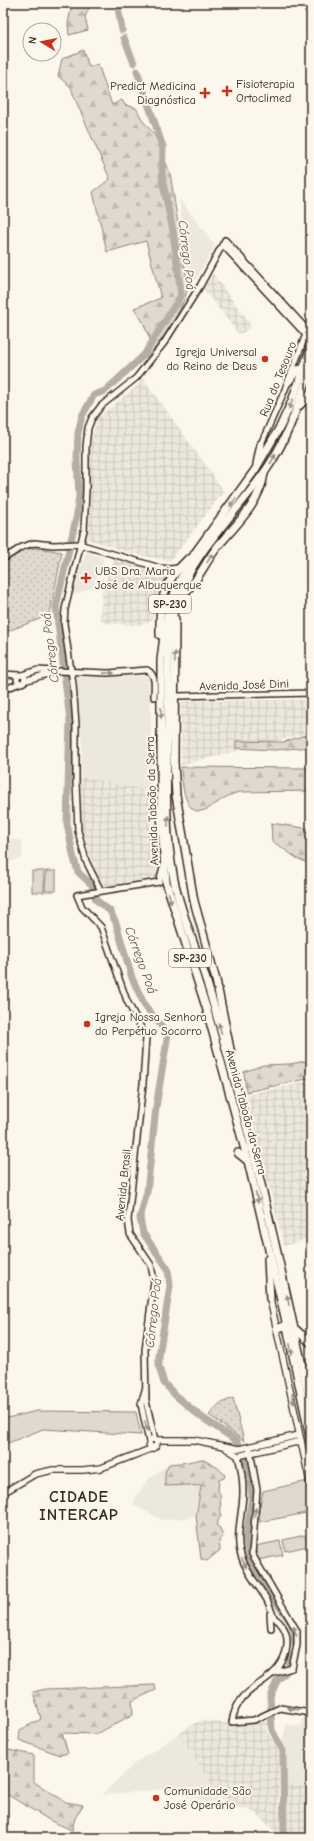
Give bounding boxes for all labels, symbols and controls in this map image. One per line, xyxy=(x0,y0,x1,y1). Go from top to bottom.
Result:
north arrow xyxy=(22,22,62,62)
text: N xyxy=(26,36,40,45)
place label: Fisioterapia Ortoclimed xyxy=(236,77,295,105)
place label: Predict Medicina Diagnóstica xyxy=(110,79,196,107)
marker: Fisioterapia Ortoclimed xyxy=(221,85,233,97)
marker: Predict Medicina Diagnóstica xyxy=(199,87,211,99)
water label: Córrego Poá xyxy=(175,219,199,291)
street label: Rua do Tesouro xyxy=(257,339,299,419)
place label: Igreja Universal do Reino de Deus xyxy=(166,345,257,373)
marker: Igreja Universal do Reino de Deus xyxy=(260,354,270,364)
one-way arrow xyxy=(287,399,293,411)
one-way arrow xyxy=(269,453,276,465)
one-way arrow xyxy=(229,496,237,507)
one-way arrow xyxy=(206,553,214,563)
place label: UBS Dra. Maria José de Albuquerque xyxy=(95,564,202,592)
marker: UBS Dra. Maria José de Albuquerque xyxy=(80,572,92,584)
road number: SP-230 xyxy=(149,595,191,613)
water label: Córrego Poá xyxy=(38,612,62,684)
one-way arrow xyxy=(172,650,178,663)
one-way arrow xyxy=(103,670,116,676)
street label: Avenida José Dini xyxy=(199,676,289,694)
one-way arrow xyxy=(158,707,164,720)
street label: Avenida Taboão da Serra xyxy=(143,736,161,866)
one-way arrow xyxy=(165,814,171,827)
one-way arrow xyxy=(167,892,173,904)
water label: Córrego Poá xyxy=(122,924,160,996)
road number: SP-230 xyxy=(169,949,211,967)
place label: Igreja Nossa Senhora do Perpétuo Socorro xyxy=(95,1010,207,1038)
marker: Igreja Nossa Senhora do Perpétuo Socorro xyxy=(82,1019,92,1029)
one-way arrow xyxy=(217,1021,223,1033)
street label: Avenida Taboão da Serra xyxy=(223,1048,269,1176)
street label: Avenida Brasil xyxy=(112,1148,134,1222)
one-way arrow xyxy=(254,1191,260,1204)
water label: Córrego Poá xyxy=(142,1277,164,1349)
one-way arrow xyxy=(285,1294,291,1306)
one-way arrow xyxy=(289,1343,295,1355)
one-way arrow xyxy=(290,1393,296,1405)
one-way arrow xyxy=(143,1420,149,1432)
district label: CIDADE INTERCAP xyxy=(39,1488,119,1524)
one-way arrow xyxy=(252,1507,258,1519)
one-way arrow xyxy=(241,1557,247,1569)
one-way arrow xyxy=(292,1624,298,1636)
one-way arrow xyxy=(287,1706,299,1712)
place label: Comunidade São José Operário xyxy=(164,1784,251,1812)
marker: Comunidade São José Operário xyxy=(151,1793,161,1803)

